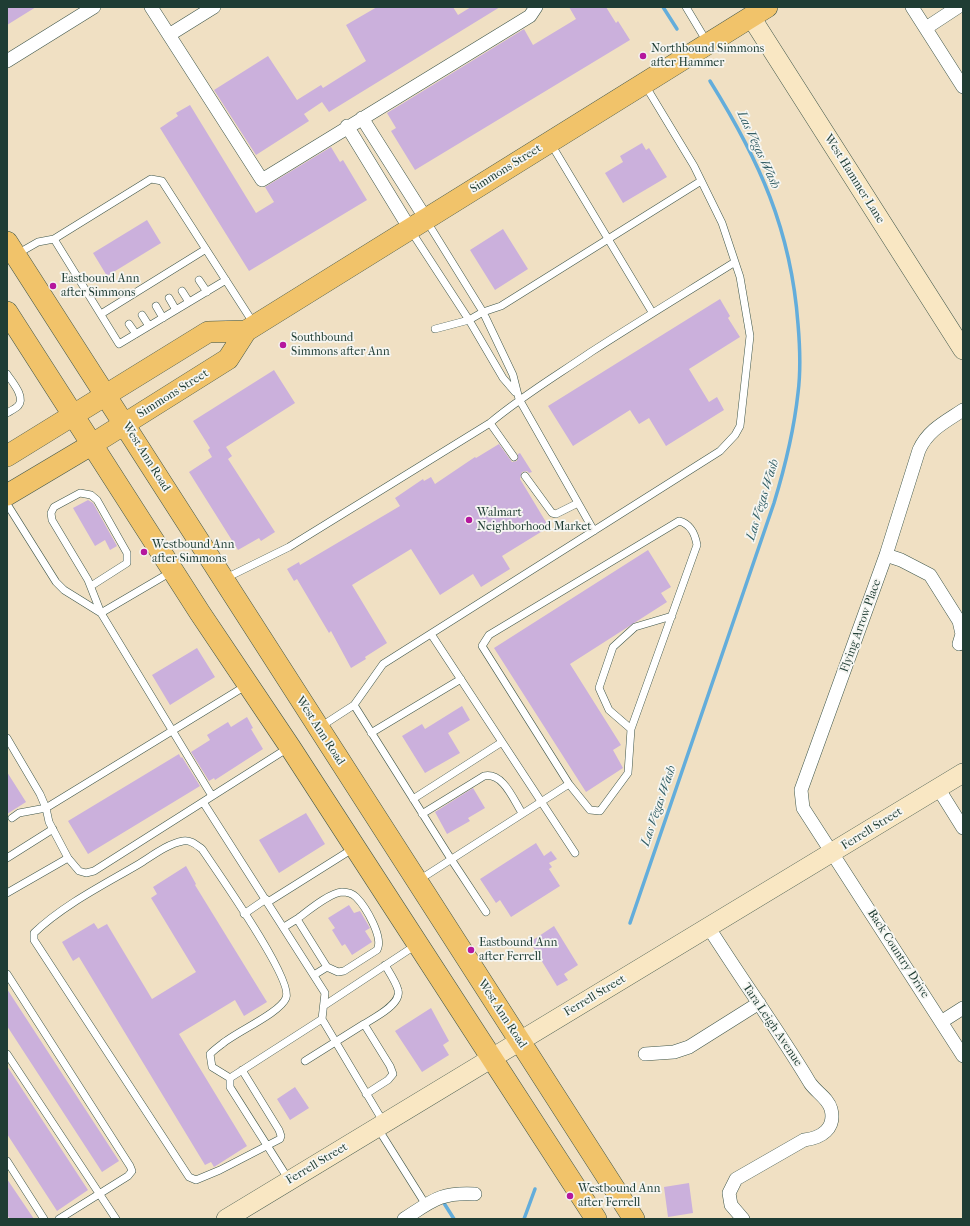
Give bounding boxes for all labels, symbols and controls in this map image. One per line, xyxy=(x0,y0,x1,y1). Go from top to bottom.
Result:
place label: Northbound Simmons after Hammer xyxy=(651,42,764,70)
marker: Northbound Simmons after Hammer xyxy=(638,51,648,61)
water label: Las Vegas Wash xyxy=(733,108,783,192)
street label: West Hammer Lane xyxy=(821,132,887,226)
street label: Simmons Street xyxy=(468,141,544,197)
place label: Eastbound Ann after Simmons xyxy=(61,272,139,300)
marker: Eastbound Ann after Simmons xyxy=(48,281,58,291)
place label: Southbound Simmons after Ann xyxy=(291,331,390,359)
marker: Southbound Simmons after Ann xyxy=(278,340,288,350)
street label: Simmons Street xyxy=(135,366,211,422)
street label: West Ann Road xyxy=(119,420,173,494)
water label: Las Vegas Wash xyxy=(743,457,783,543)
place label: Walmart Neighborhood Market xyxy=(477,506,591,534)
marker: Walmart Neighborhood Market xyxy=(464,515,474,525)
place label: Westbound Ann after Simmons xyxy=(152,538,234,566)
marker: Westbound Ann after Simmons xyxy=(139,547,149,557)
street label: Flying Arrow Place xyxy=(837,577,885,675)
street label: West Ann Road xyxy=(292,694,348,768)
water label: Las Vegas Wash xyxy=(638,764,680,848)
street label: Ferrell Street xyxy=(839,805,905,853)
street label: Back Country Drive xyxy=(864,907,932,1001)
place label: Eastbound Ann after Ferrell xyxy=(479,936,557,964)
marker: Eastbound Ann after Ferrell xyxy=(466,945,476,955)
street label: Ferrell Street xyxy=(562,972,628,1020)
street label: West Ann Road xyxy=(474,977,530,1051)
street label: Tara Leigh Avenue xyxy=(739,981,805,1069)
street label: Ferrell Street xyxy=(284,1140,350,1188)
place label: Westbound Ann after Ferrell xyxy=(578,1182,660,1210)
marker: Westbound Ann after Ferrell xyxy=(565,1191,575,1201)

